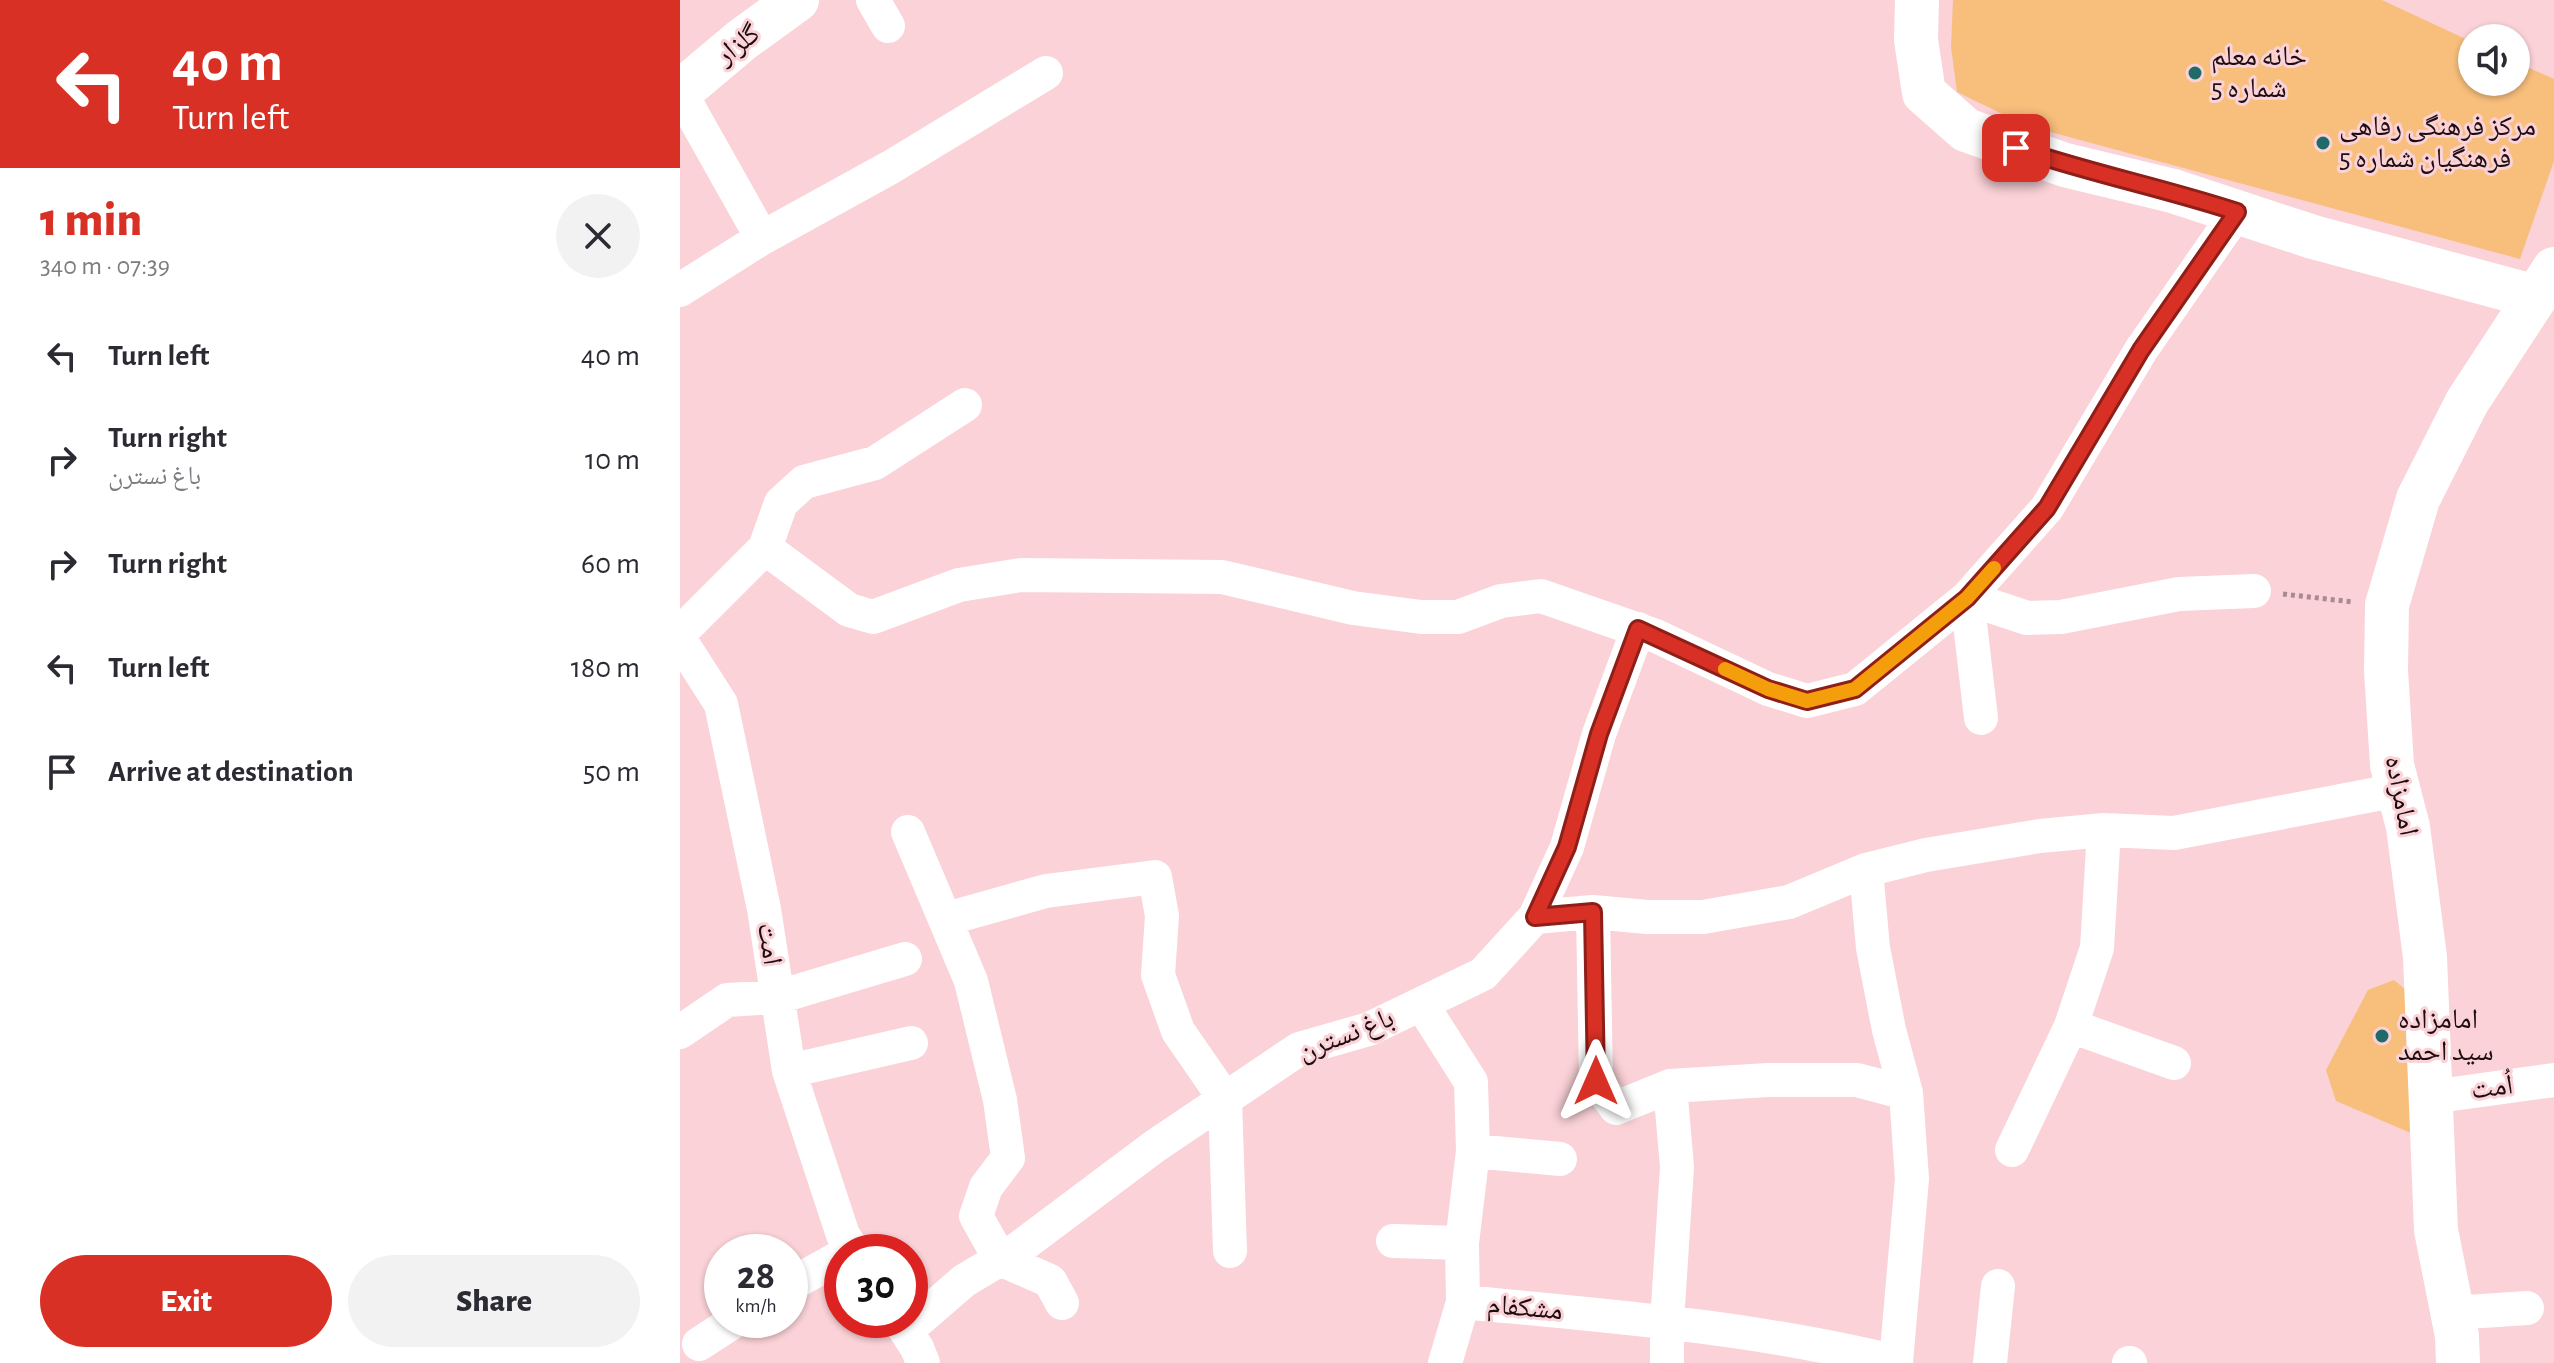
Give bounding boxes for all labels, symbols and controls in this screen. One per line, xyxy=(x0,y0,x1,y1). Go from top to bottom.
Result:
street label: گلزار xyxy=(710,19,766,71)
map controls xyxy=(2458,24,2530,96)
button: sound xyxy=(2458,24,2530,96)
icon: left xyxy=(40,32,144,136)
text: 40 m xyxy=(172,35,283,91)
place label: خانه معلم شماره 5 xyxy=(2211,43,2307,103)
marker: خانه معلم شماره 5 xyxy=(2186,64,2204,82)
text: Turn left xyxy=(172,100,289,136)
place label: مرکز فرهنگی رفاهی فرهنگیان شماره 5 xyxy=(2339,113,2536,174)
pin xyxy=(1982,114,2050,182)
icon: arrive xyxy=(1994,126,2038,170)
marker: مرکز فرهنگی رفاهی فرهنگیان شماره 5 xyxy=(2314,134,2332,152)
button: close xyxy=(556,194,640,278)
text: 1 min xyxy=(40,197,142,245)
text: 340 m · 07:39 xyxy=(40,253,170,279)
icon: left xyxy=(40,334,84,378)
text: Turn left xyxy=(108,341,209,371)
text: 40 m xyxy=(581,341,640,371)
text: Turn right xyxy=(108,423,227,453)
icon: right xyxy=(40,438,84,482)
text: 10 m xyxy=(585,445,640,475)
text: باغ نسترن xyxy=(108,463,201,489)
icon: right xyxy=(40,542,84,586)
text: Turn right xyxy=(108,549,227,579)
text: 60 m xyxy=(581,549,640,579)
icon: left xyxy=(40,646,84,690)
text: Turn left xyxy=(108,653,209,683)
text: 180 m xyxy=(571,653,640,683)
icon: arrive xyxy=(40,750,84,794)
street label: امامزاده xyxy=(2380,754,2422,838)
text: Arrive at destination xyxy=(108,757,354,787)
text: 50 m xyxy=(583,757,640,787)
street label: امت xyxy=(752,921,786,967)
street label: باغ نسترن xyxy=(1294,1004,1399,1068)
place label: امامزاده سید احمد xyxy=(2398,1006,2494,1066)
marker: امامزاده سید احمد xyxy=(2373,1027,2391,1045)
position arrow xyxy=(1554,1039,1638,1123)
street label: اُمت xyxy=(2469,1067,2515,1105)
speed limit sign: 30 xyxy=(824,1234,928,1338)
button: Exit xyxy=(40,1255,332,1347)
button: Share xyxy=(348,1255,640,1347)
text: 28 xyxy=(737,1256,775,1296)
street label: مشکفام xyxy=(1486,1291,1564,1328)
text: km/h xyxy=(735,1296,777,1316)

